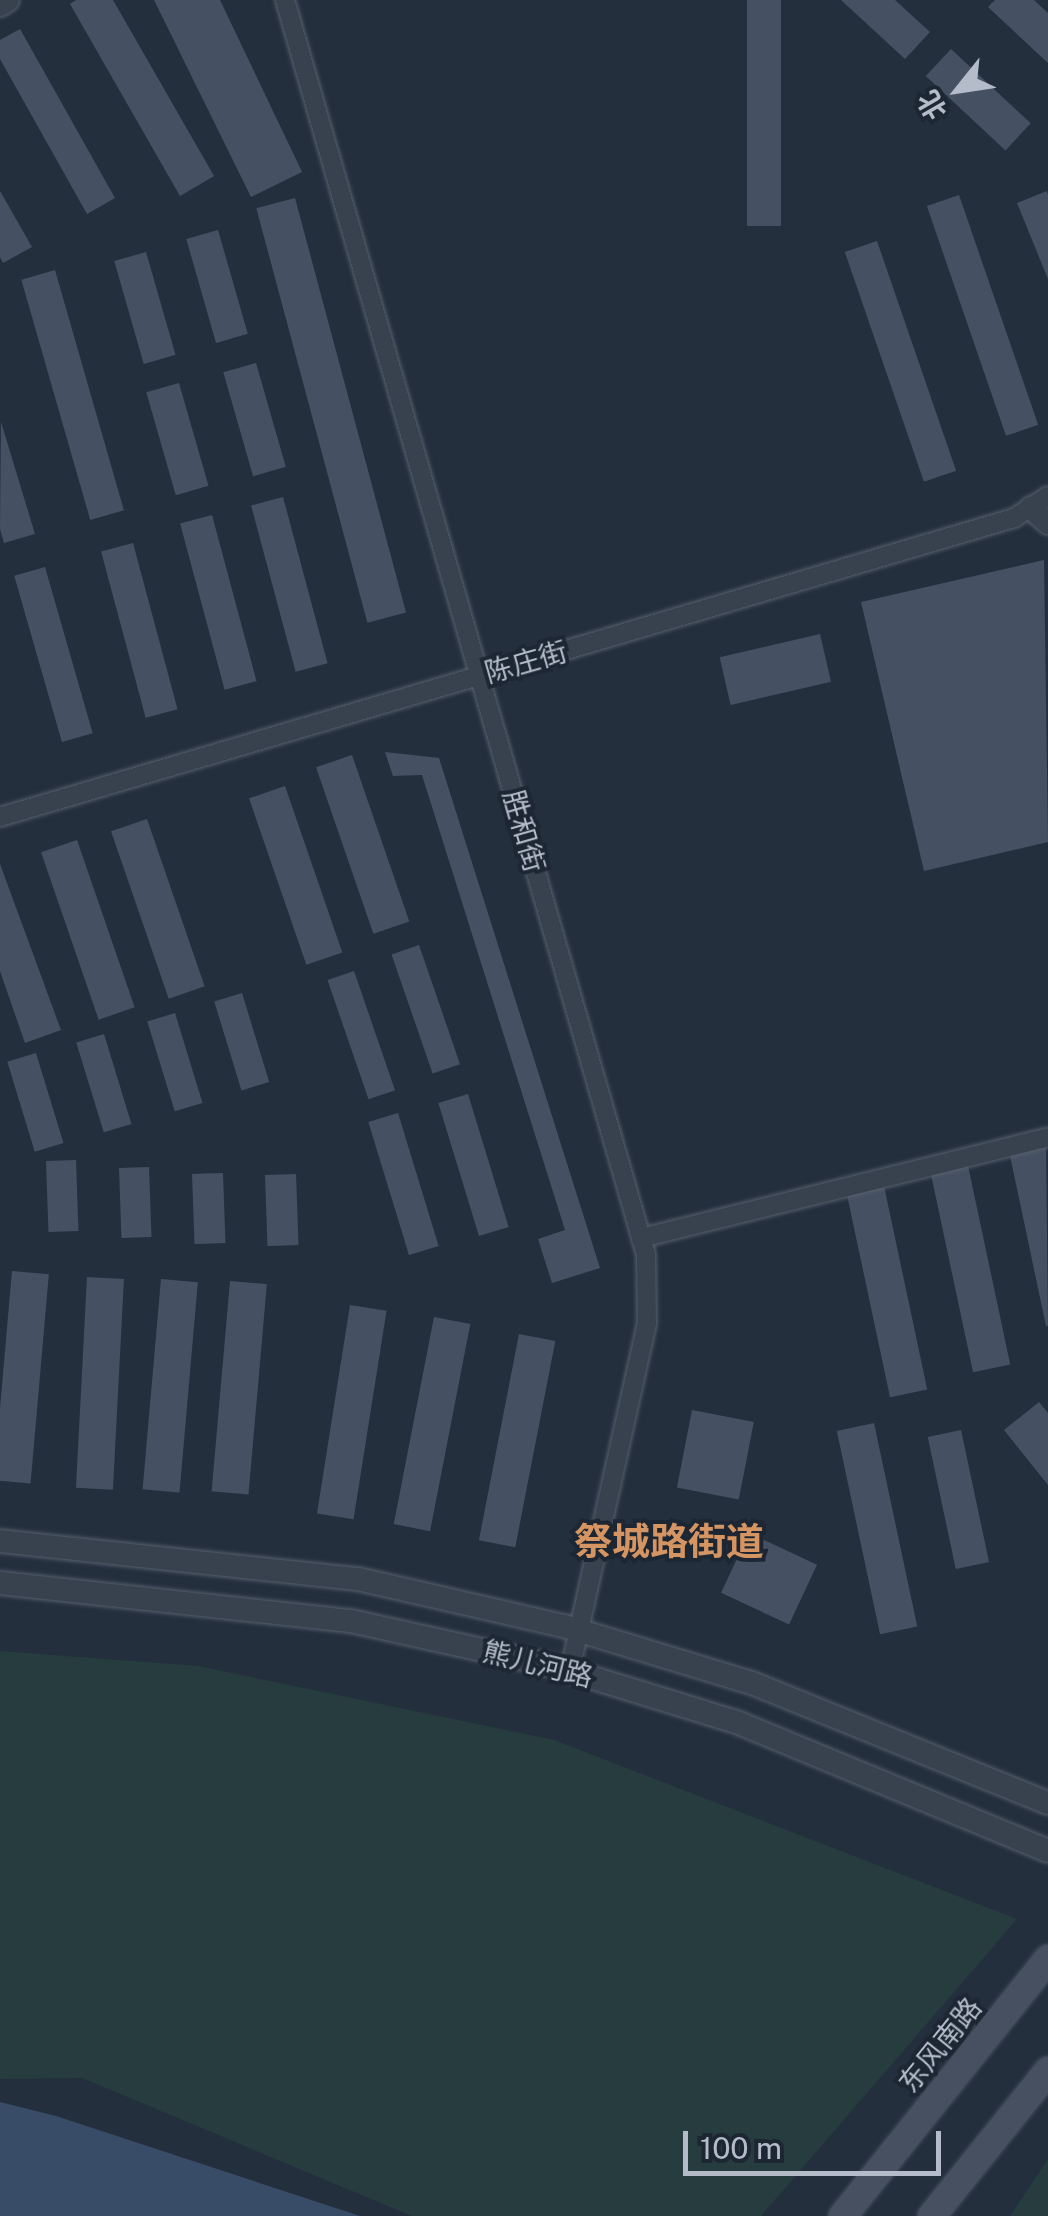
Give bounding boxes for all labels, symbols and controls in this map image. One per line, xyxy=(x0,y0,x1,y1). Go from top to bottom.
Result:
north arrow xyxy=(908,40,1008,140)
text: 北 xyxy=(910,85,953,126)
street label: 陈庄街 xyxy=(481,634,571,690)
street label: 胜和街 xyxy=(496,786,552,876)
district label: 祭城路街道 xyxy=(574,1519,764,1565)
street label: 熊儿河路 xyxy=(480,1634,596,1694)
street label: 东风南路 xyxy=(892,1991,988,2099)
scale bar xyxy=(688,2111,946,2173)
text: 100 m xyxy=(700,2130,782,2166)

